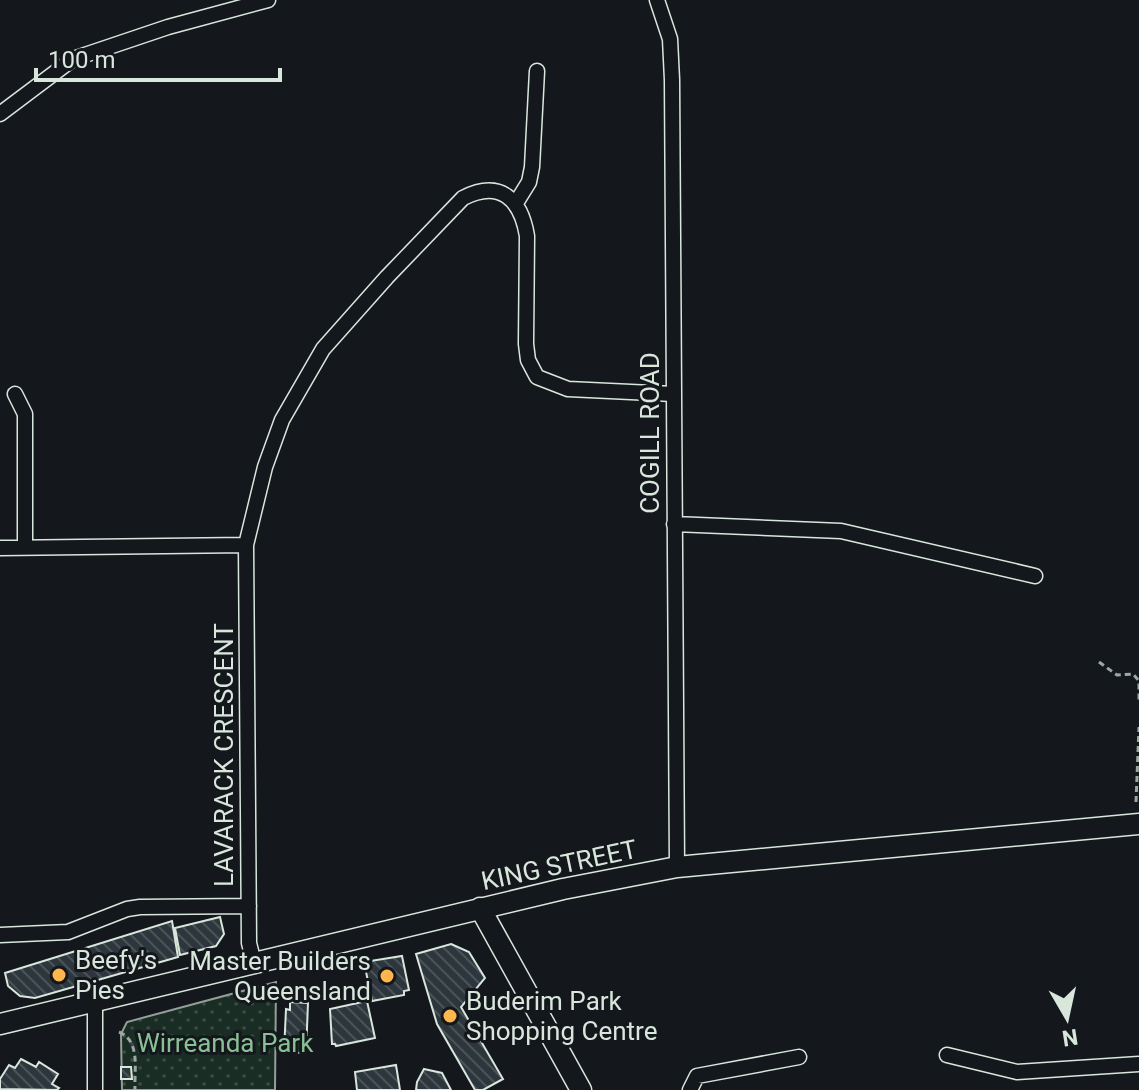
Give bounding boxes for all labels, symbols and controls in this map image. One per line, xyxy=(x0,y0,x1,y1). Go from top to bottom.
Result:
scale bar xyxy=(36,32,280,82)
text: 100 m xyxy=(48,46,115,74)
street label: COGILL ROAD xyxy=(635,352,665,514)
street label: LAVARACK CRESCENT xyxy=(209,623,239,887)
street label: KING STREET xyxy=(478,834,640,896)
place label: Beefy's Pies xyxy=(75,945,157,1005)
place label: Master Builders Queensland xyxy=(189,946,371,1006)
marker: Beefy's Pies xyxy=(50,966,68,984)
marker: Master Builders Queensland xyxy=(378,967,396,985)
north arrow xyxy=(1027,978,1107,1058)
place label: Buderim Park Shopping Centre xyxy=(466,986,657,1046)
marker: Buderim Park Shopping Centre xyxy=(441,1007,459,1025)
text: N xyxy=(1060,1024,1080,1051)
park label: Wirreanda Park xyxy=(137,1028,314,1058)

